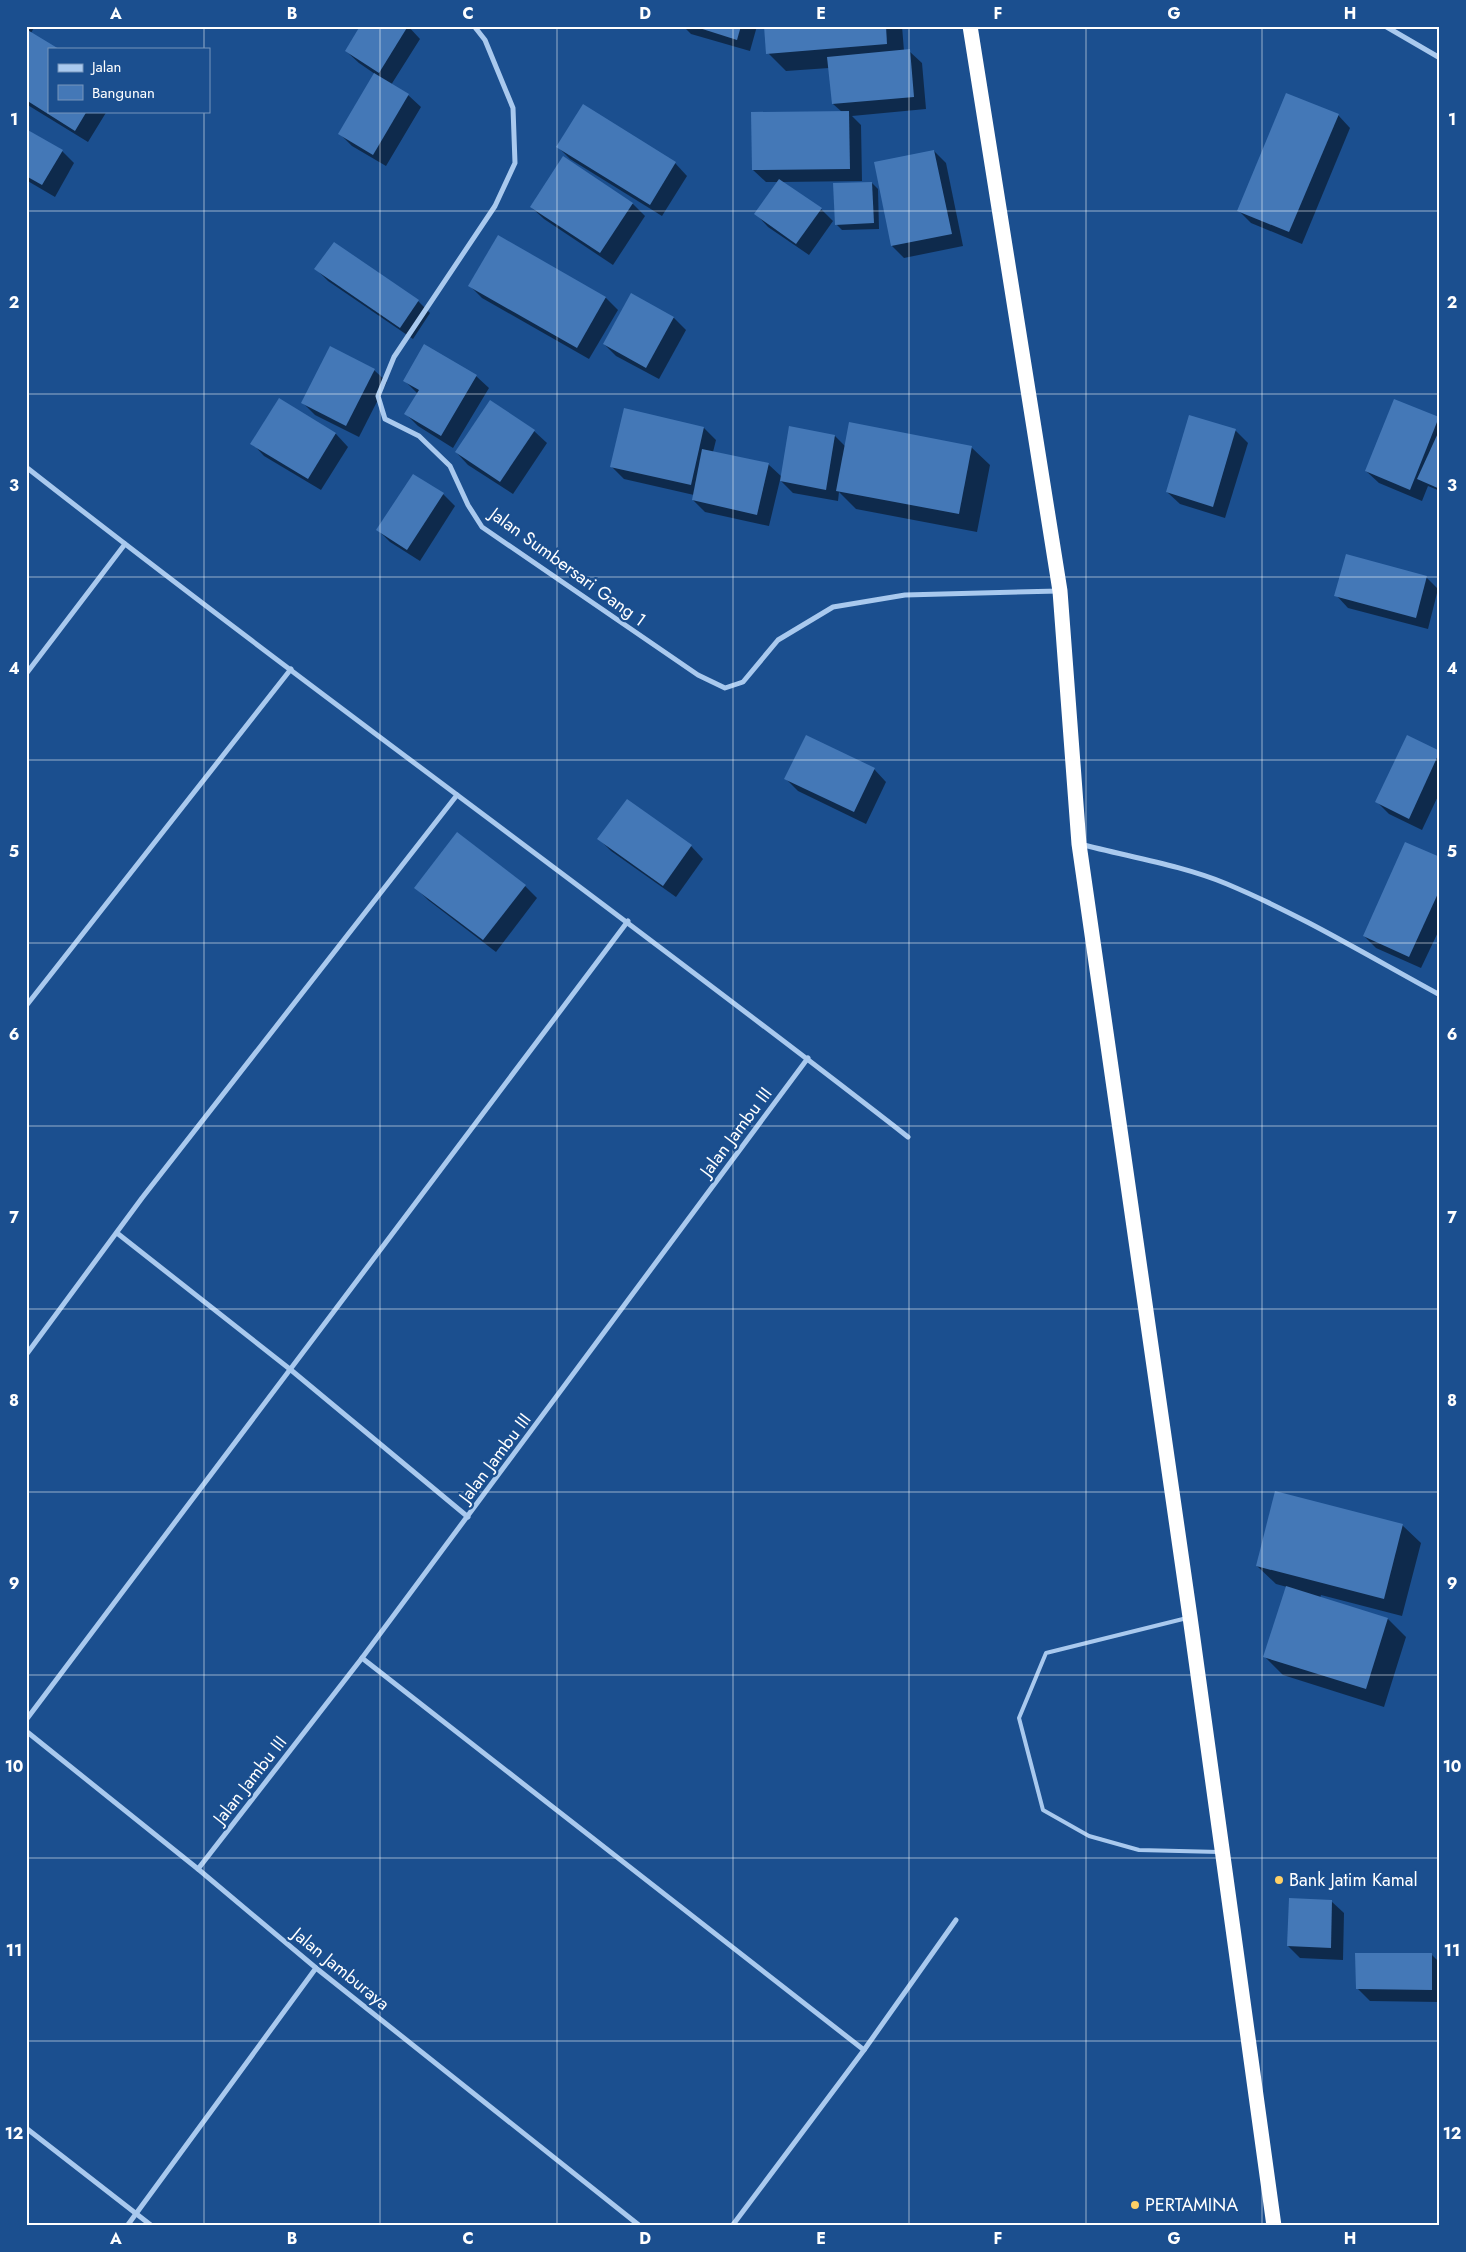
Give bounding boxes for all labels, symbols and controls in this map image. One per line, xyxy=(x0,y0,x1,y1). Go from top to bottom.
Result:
text: A xyxy=(109,2,122,25)
text: B xyxy=(287,2,297,25)
text: C xyxy=(462,2,474,25)
text: D xyxy=(639,2,651,25)
text: E xyxy=(816,2,826,25)
text: F xyxy=(994,2,1002,25)
text: G xyxy=(1167,2,1181,25)
text: H xyxy=(1344,2,1356,25)
legend xyxy=(48,48,210,112)
text: Jalan xyxy=(90,56,121,78)
text: Bangunan xyxy=(92,82,155,104)
text: 1 xyxy=(10,108,18,131)
text: 1 xyxy=(1448,108,1456,131)
text: 2 xyxy=(9,291,19,314)
text: 2 xyxy=(1447,291,1457,314)
text: 3 xyxy=(9,474,19,497)
text: 3 xyxy=(1447,474,1457,497)
street label: Jalan Sumbersari Gang 1 xyxy=(483,500,652,633)
text: 4 xyxy=(8,657,20,680)
text: 4 xyxy=(1446,657,1458,680)
text: 5 xyxy=(9,840,19,863)
text: 5 xyxy=(1447,840,1457,863)
text: 6 xyxy=(9,1023,19,1046)
text: 6 xyxy=(1447,1023,1457,1046)
street label: Jalan Jambu III xyxy=(693,1082,778,1184)
text: 7 xyxy=(9,1206,19,1229)
text: 7 xyxy=(1447,1206,1457,1229)
text: 8 xyxy=(9,1389,19,1412)
text: 8 xyxy=(1447,1389,1457,1412)
street label: Jalan Jambu III xyxy=(452,1408,537,1510)
text: 9 xyxy=(9,1572,19,1595)
text: 9 xyxy=(1447,1572,1457,1595)
street label: Jalan Jambu III xyxy=(206,1730,293,1831)
text: 10 xyxy=(5,1755,23,1778)
text: 10 xyxy=(1443,1755,1461,1778)
place label: Bank Jatim Kamal xyxy=(1289,1867,1418,1893)
marker: Bank Jatim Kamal xyxy=(1273,1874,1285,1886)
street label: Jalan Jamburaya xyxy=(285,1920,395,2016)
text: 11 xyxy=(6,1939,22,1962)
text: 11 xyxy=(1444,1939,1460,1962)
text: 12 xyxy=(5,2122,23,2145)
text: 12 xyxy=(1443,2122,1461,2145)
place label: PERTAMINA xyxy=(1145,2192,1238,2218)
marker: PERTAMINA xyxy=(1129,2199,1141,2211)
text: A xyxy=(109,2227,122,2250)
text: B xyxy=(287,2227,297,2250)
text: C xyxy=(462,2227,474,2250)
text: D xyxy=(639,2227,651,2250)
text: E xyxy=(816,2227,826,2250)
text: F xyxy=(994,2227,1002,2250)
text: G xyxy=(1167,2227,1181,2250)
text: H xyxy=(1344,2227,1356,2250)

